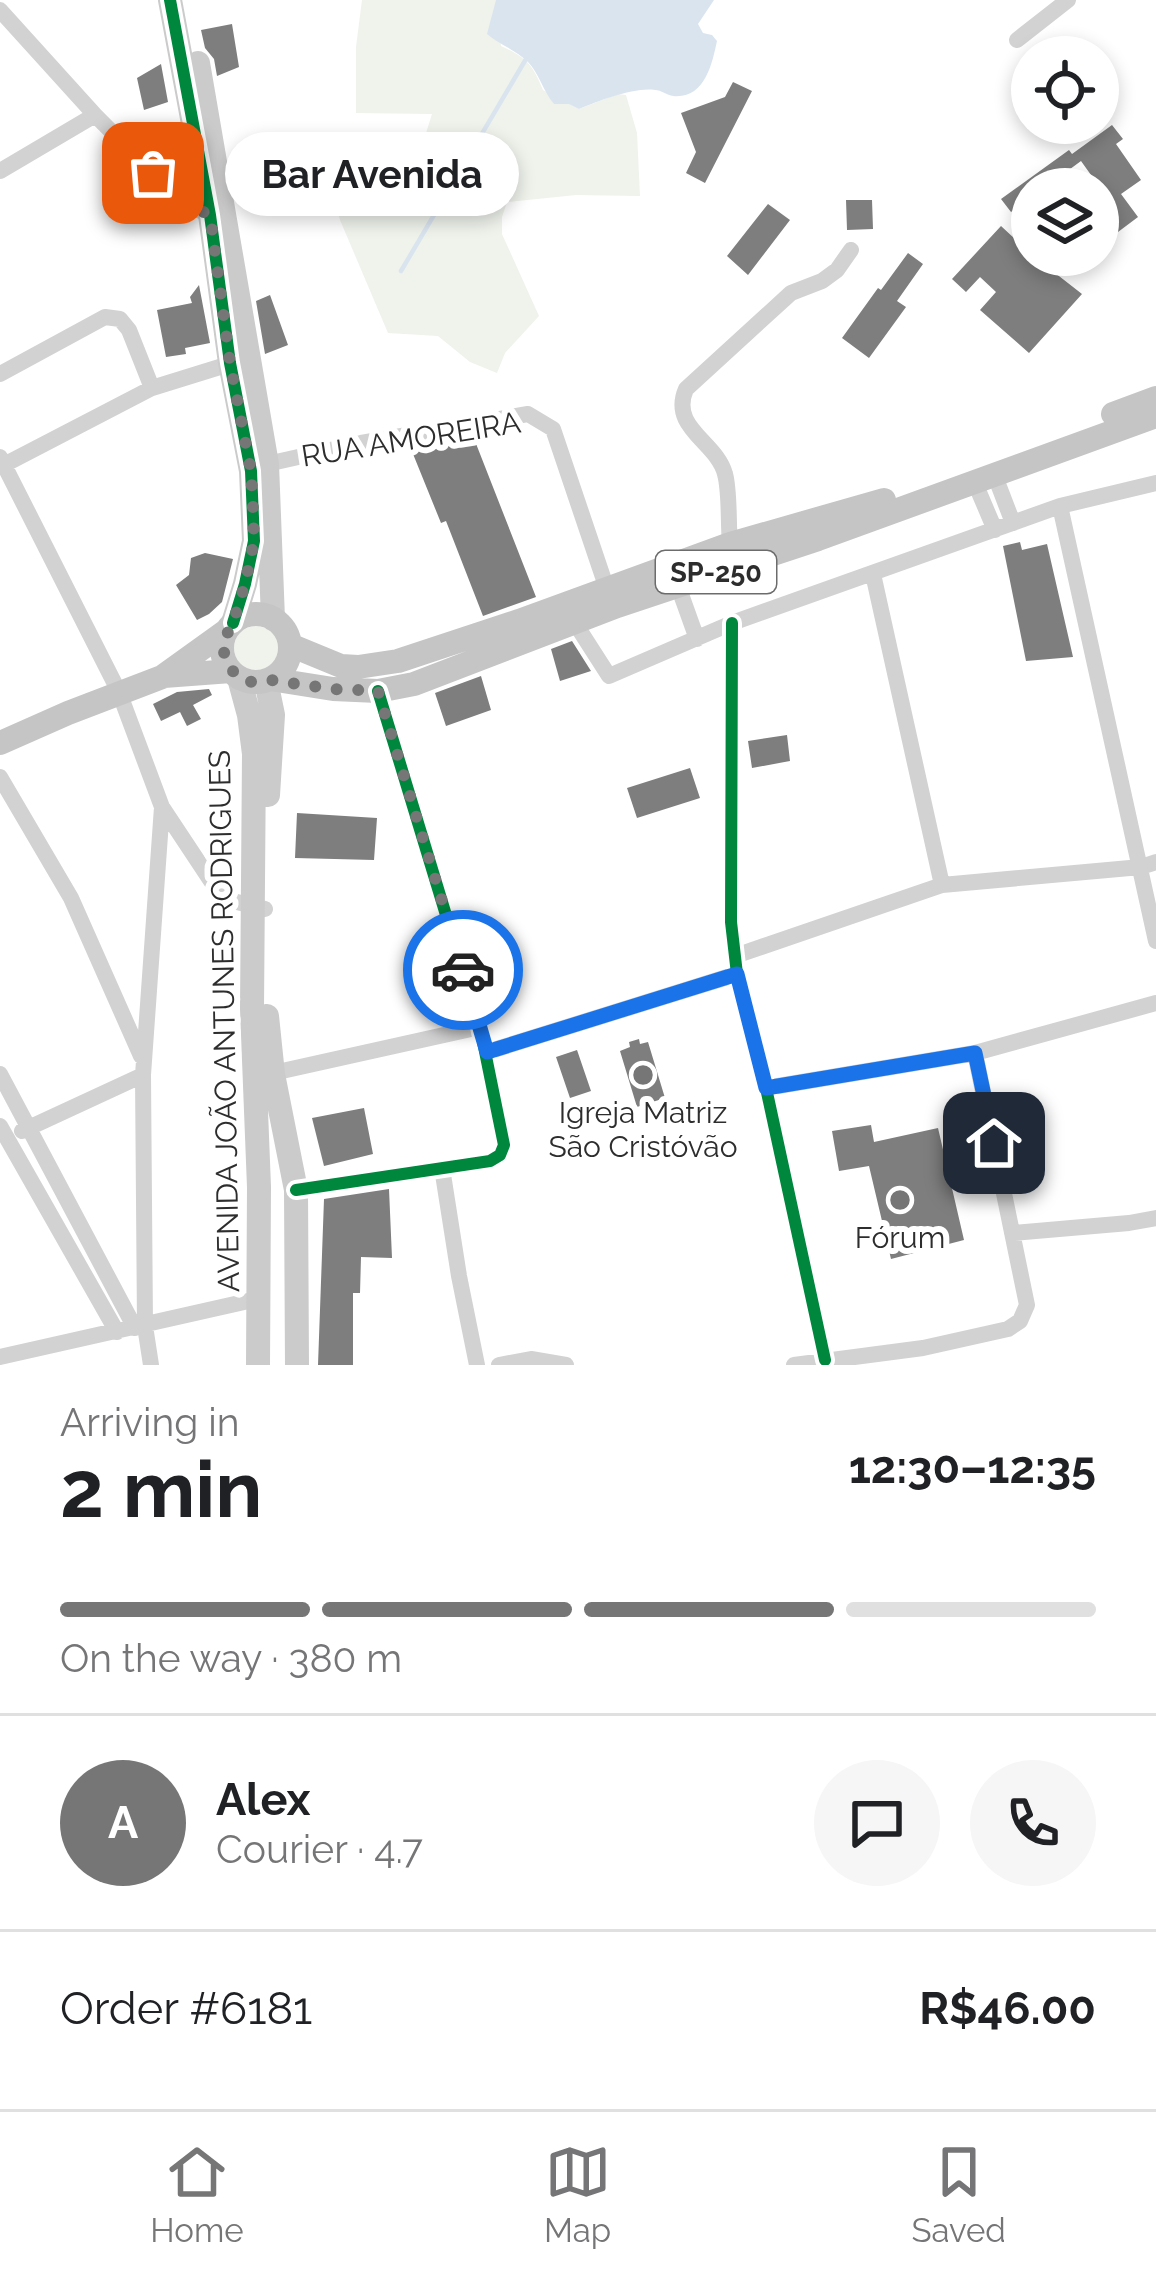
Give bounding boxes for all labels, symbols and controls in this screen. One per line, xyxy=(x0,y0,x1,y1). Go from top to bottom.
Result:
map controls xyxy=(1011,36,1119,276)
button: locate xyxy=(1011,36,1119,144)
pin xyxy=(102,122,204,224)
callout: Bar Avenida xyxy=(225,131,519,215)
icon: bag xyxy=(120,140,186,206)
text: Bar Avenida xyxy=(261,151,483,197)
button: layers xyxy=(1011,168,1119,276)
street label: RUA AMOREIRA xyxy=(299,404,523,474)
road number: SP-250 xyxy=(656,551,776,593)
street label: AVENIDA JOÃO ANTUNES RODRIGUES xyxy=(202,750,246,1292)
courier xyxy=(403,910,523,1030)
icon: car xyxy=(430,937,496,1003)
marker: Igreja Matriz São Cristóvão xyxy=(630,1062,656,1088)
pin xyxy=(943,1092,1045,1194)
place label: Igreja Matriz São Cristóvão xyxy=(548,1095,738,1164)
icon: home xyxy=(961,1110,1027,1176)
marker: Fórum xyxy=(887,1187,913,1213)
place label: Fórum xyxy=(855,1220,945,1255)
text: Arriving in xyxy=(60,1399,240,1445)
text: 12:30–12:35 xyxy=(849,1441,1096,1494)
text: 2 min xyxy=(60,1444,262,1535)
text: On the way · 380 m xyxy=(60,1635,402,1681)
button: chat xyxy=(814,1760,940,1886)
button: phone xyxy=(970,1760,1096,1886)
text: Alex xyxy=(216,1773,310,1826)
text: A xyxy=(108,1796,138,1849)
text: Courier · 4.7 xyxy=(216,1826,423,1872)
text: Order #6181 xyxy=(60,1982,312,2035)
text: R$46.00 xyxy=(919,1982,1096,2035)
tab: Home xyxy=(150,2139,244,2250)
tab: Map xyxy=(544,2139,611,2250)
tab: Saved xyxy=(911,2139,1006,2250)

